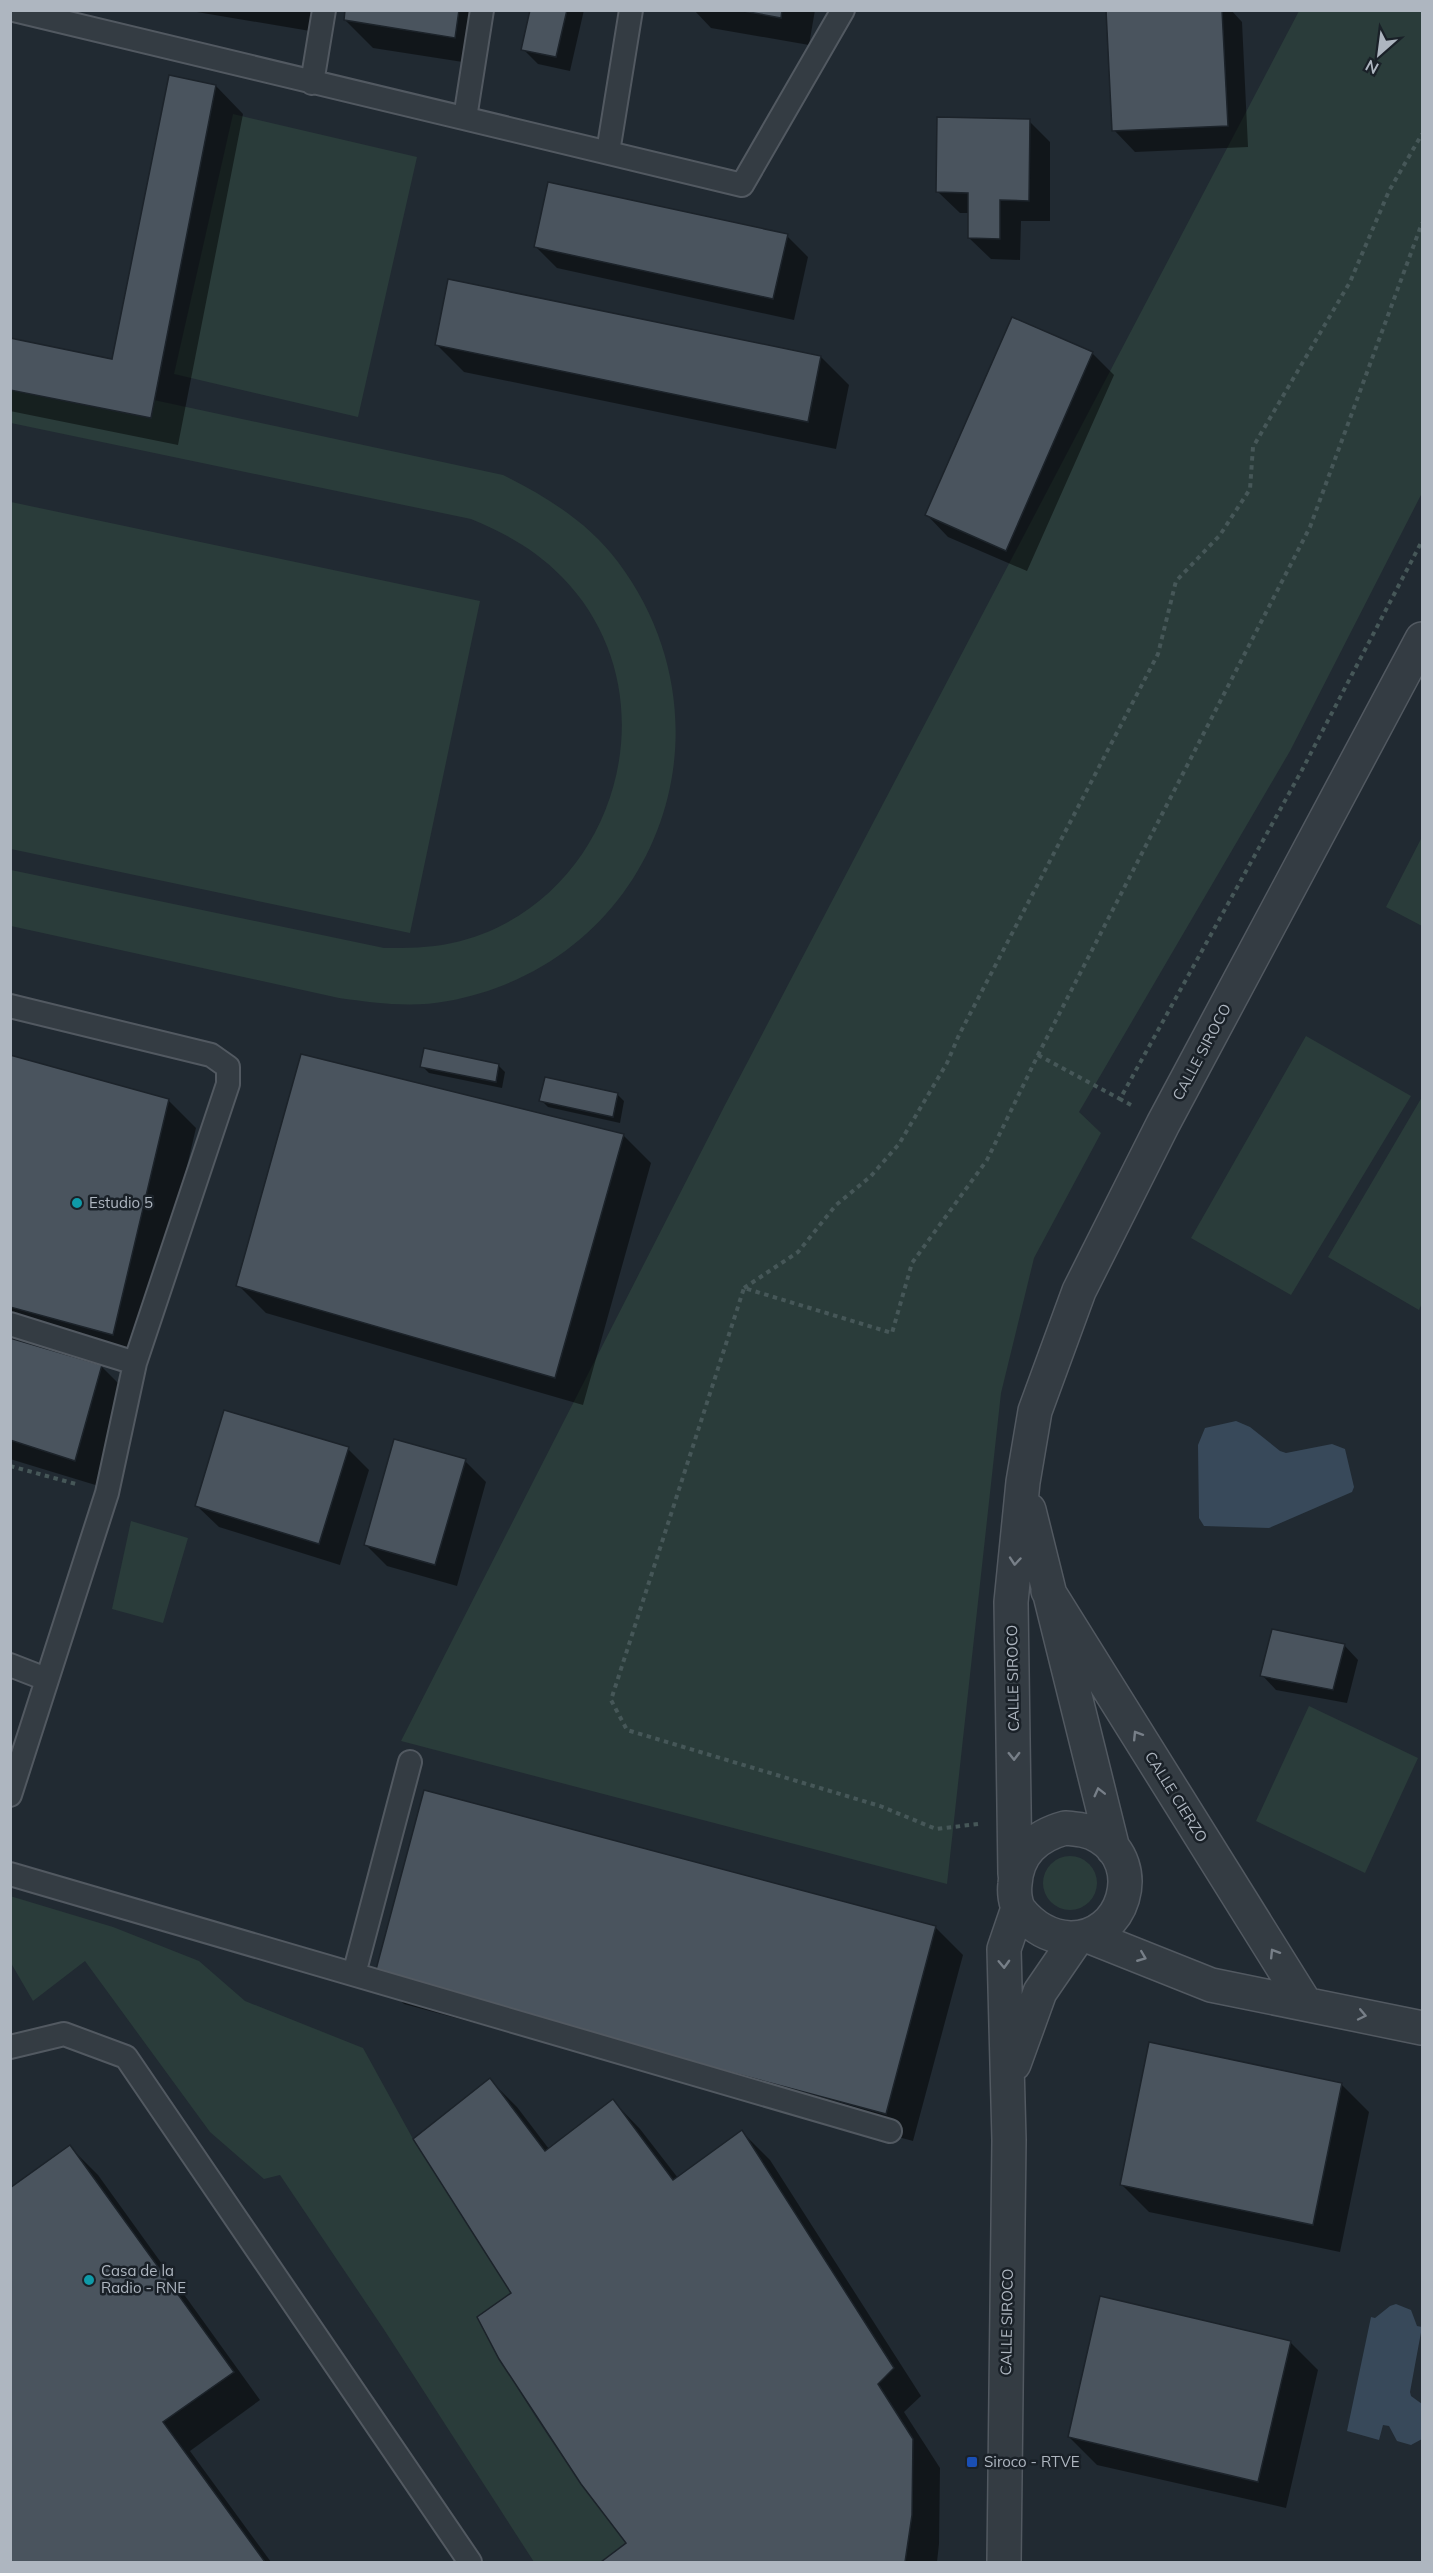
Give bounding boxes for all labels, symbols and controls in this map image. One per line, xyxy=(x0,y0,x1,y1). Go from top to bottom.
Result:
north arrow xyxy=(1349,24,1409,84)
text: N xyxy=(1362,56,1382,79)
street label: CALLE SIROCO xyxy=(1168,1000,1235,1103)
place label: Estudio 5 xyxy=(89,1193,153,1212)
marker: Estudio 5 xyxy=(70,1196,84,1210)
one-way arrow xyxy=(1009,1557,1022,1566)
street label: CALLE SIROCO xyxy=(1002,1624,1023,1732)
one-way arrow xyxy=(1134,1730,1145,1741)
street label: CALLE CIERZO xyxy=(1141,1748,1212,1846)
one-way arrow xyxy=(1008,1751,1020,1760)
one-way arrow xyxy=(1093,1787,1106,1797)
one-way arrow xyxy=(1270,1949,1282,1959)
one-way arrow xyxy=(1137,1950,1147,1963)
one-way arrow xyxy=(998,1960,1011,1969)
one-way arrow xyxy=(1357,2008,1367,2021)
place label: Casa de la Radio - RNE xyxy=(101,2261,186,2297)
street label: CALLE SIROCO xyxy=(996,2268,1017,2376)
marker: Casa de la Radio - RNE xyxy=(82,2273,96,2287)
place label: Siroco - RTVE xyxy=(984,2452,1080,2471)
marker: Siroco - RTVE xyxy=(965,2455,979,2469)

